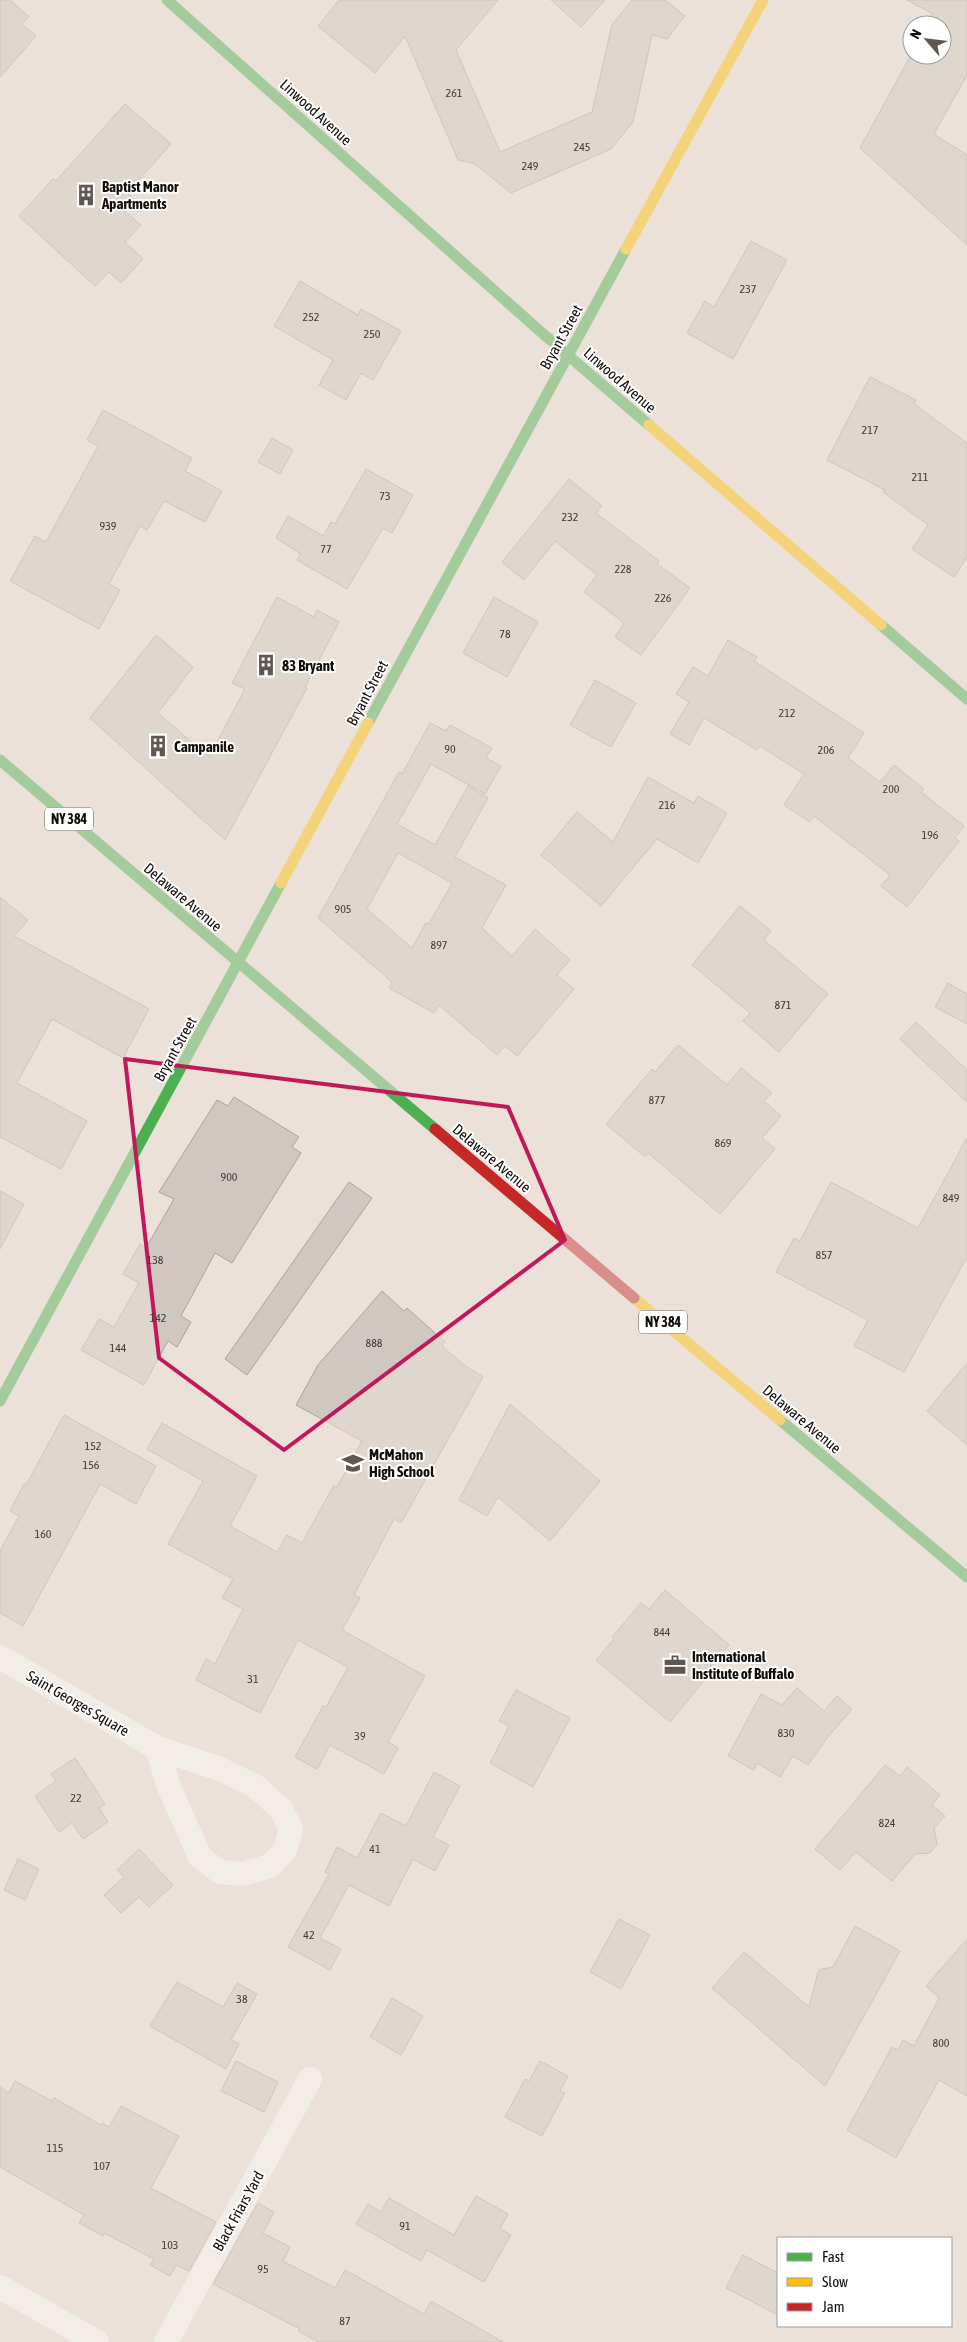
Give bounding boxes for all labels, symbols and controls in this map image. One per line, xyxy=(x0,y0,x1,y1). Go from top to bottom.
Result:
north arrow xyxy=(902,15,952,65)
text: N xyxy=(907,26,925,41)
street label: Linwood Avenue xyxy=(277,76,355,149)
house number: 261 xyxy=(446,86,463,100)
house number: 245 xyxy=(574,140,590,154)
house number: 249 xyxy=(522,159,539,173)
place label: Baptist Manor Apartments xyxy=(101,178,179,212)
building icon: Baptist Manor Apartments xyxy=(73,182,99,208)
house number: 237 xyxy=(740,282,757,296)
street label: Bryant Street xyxy=(536,302,586,372)
house number: 252 xyxy=(303,310,319,324)
house number: 250 xyxy=(364,327,381,341)
street label: Linwood Avenue xyxy=(580,344,660,416)
house number: 217 xyxy=(862,423,879,437)
house number: 211 xyxy=(912,470,929,484)
house number: 73 xyxy=(379,489,391,503)
house number: 232 xyxy=(562,510,578,524)
house number: 939 xyxy=(100,519,117,533)
house number: 77 xyxy=(320,542,332,556)
house number: 228 xyxy=(615,562,632,576)
house number: 226 xyxy=(655,591,672,605)
house number: 78 xyxy=(499,627,511,641)
building icon: 83 Bryant xyxy=(253,652,279,678)
place label: 83 Bryant xyxy=(282,657,335,674)
street label: Bryant Street xyxy=(343,658,391,728)
house number: 212 xyxy=(779,706,795,720)
building icon: Campanile xyxy=(145,733,171,759)
place label: Campanile xyxy=(174,738,234,755)
house number: 90 xyxy=(444,742,456,756)
house number: 206 xyxy=(818,743,835,757)
house number: 200 xyxy=(883,782,900,796)
house number: 216 xyxy=(659,798,676,812)
road number: NY 384 xyxy=(45,808,93,831)
house number: 196 xyxy=(922,828,939,842)
street label: Delaware Avenue xyxy=(140,859,226,935)
house number: 905 xyxy=(335,902,351,916)
house number: 897 xyxy=(431,938,448,952)
house number: 871 xyxy=(775,998,792,1012)
street label: Bryant Street xyxy=(150,1014,200,1084)
house number: 877 xyxy=(649,1093,666,1107)
street label: Delaware Avenue xyxy=(449,1120,535,1196)
house number: 869 xyxy=(715,1136,732,1150)
house number: 900 xyxy=(221,1170,238,1184)
house number: 849 xyxy=(943,1191,960,1205)
house number: 857 xyxy=(816,1248,833,1262)
house number: 138 xyxy=(147,1253,164,1267)
road number: NY 384 xyxy=(639,1310,687,1334)
house number: 142 xyxy=(150,1311,166,1325)
house number: 888 xyxy=(366,1336,383,1350)
house number: 144 xyxy=(110,1341,127,1355)
street label: Delaware Avenue xyxy=(759,1381,845,1457)
house number: 152 xyxy=(85,1439,101,1453)
place label: McMahon High School xyxy=(369,1446,435,1480)
school or university icon: McMahon High School xyxy=(340,1450,366,1476)
house number: 156 xyxy=(83,1458,100,1472)
house number: 160 xyxy=(35,1527,52,1541)
house number: 844 xyxy=(654,1625,671,1639)
place label: International Institute of Buffalo xyxy=(692,1648,794,1682)
office icon: International Institute of Buffalo xyxy=(662,1652,688,1678)
street label: Saint Georges Square xyxy=(24,1667,132,1739)
house number: 31 xyxy=(247,1672,259,1686)
house number: 830 xyxy=(778,1726,795,1740)
house number: 39 xyxy=(354,1729,366,1743)
house number: 22 xyxy=(70,1791,82,1805)
house number: 824 xyxy=(879,1816,896,1830)
house number: 41 xyxy=(369,1842,381,1856)
house number: 42 xyxy=(303,1928,315,1942)
house number: 38 xyxy=(236,1992,248,2006)
house number: 800 xyxy=(933,2036,950,2050)
house number: 115 xyxy=(47,2141,63,2155)
house number: 107 xyxy=(94,2159,111,2173)
street label: Black Friars Yard xyxy=(209,2168,267,2254)
house number: 91 xyxy=(399,2219,411,2233)
legend xyxy=(777,2237,952,2327)
house number: 103 xyxy=(162,2238,178,2252)
text: Fast xyxy=(822,2248,844,2265)
house number: 95 xyxy=(257,2262,269,2276)
text: Slow xyxy=(822,2273,848,2290)
text: Jam xyxy=(822,2298,845,2315)
house number: 87 xyxy=(339,2314,351,2328)

